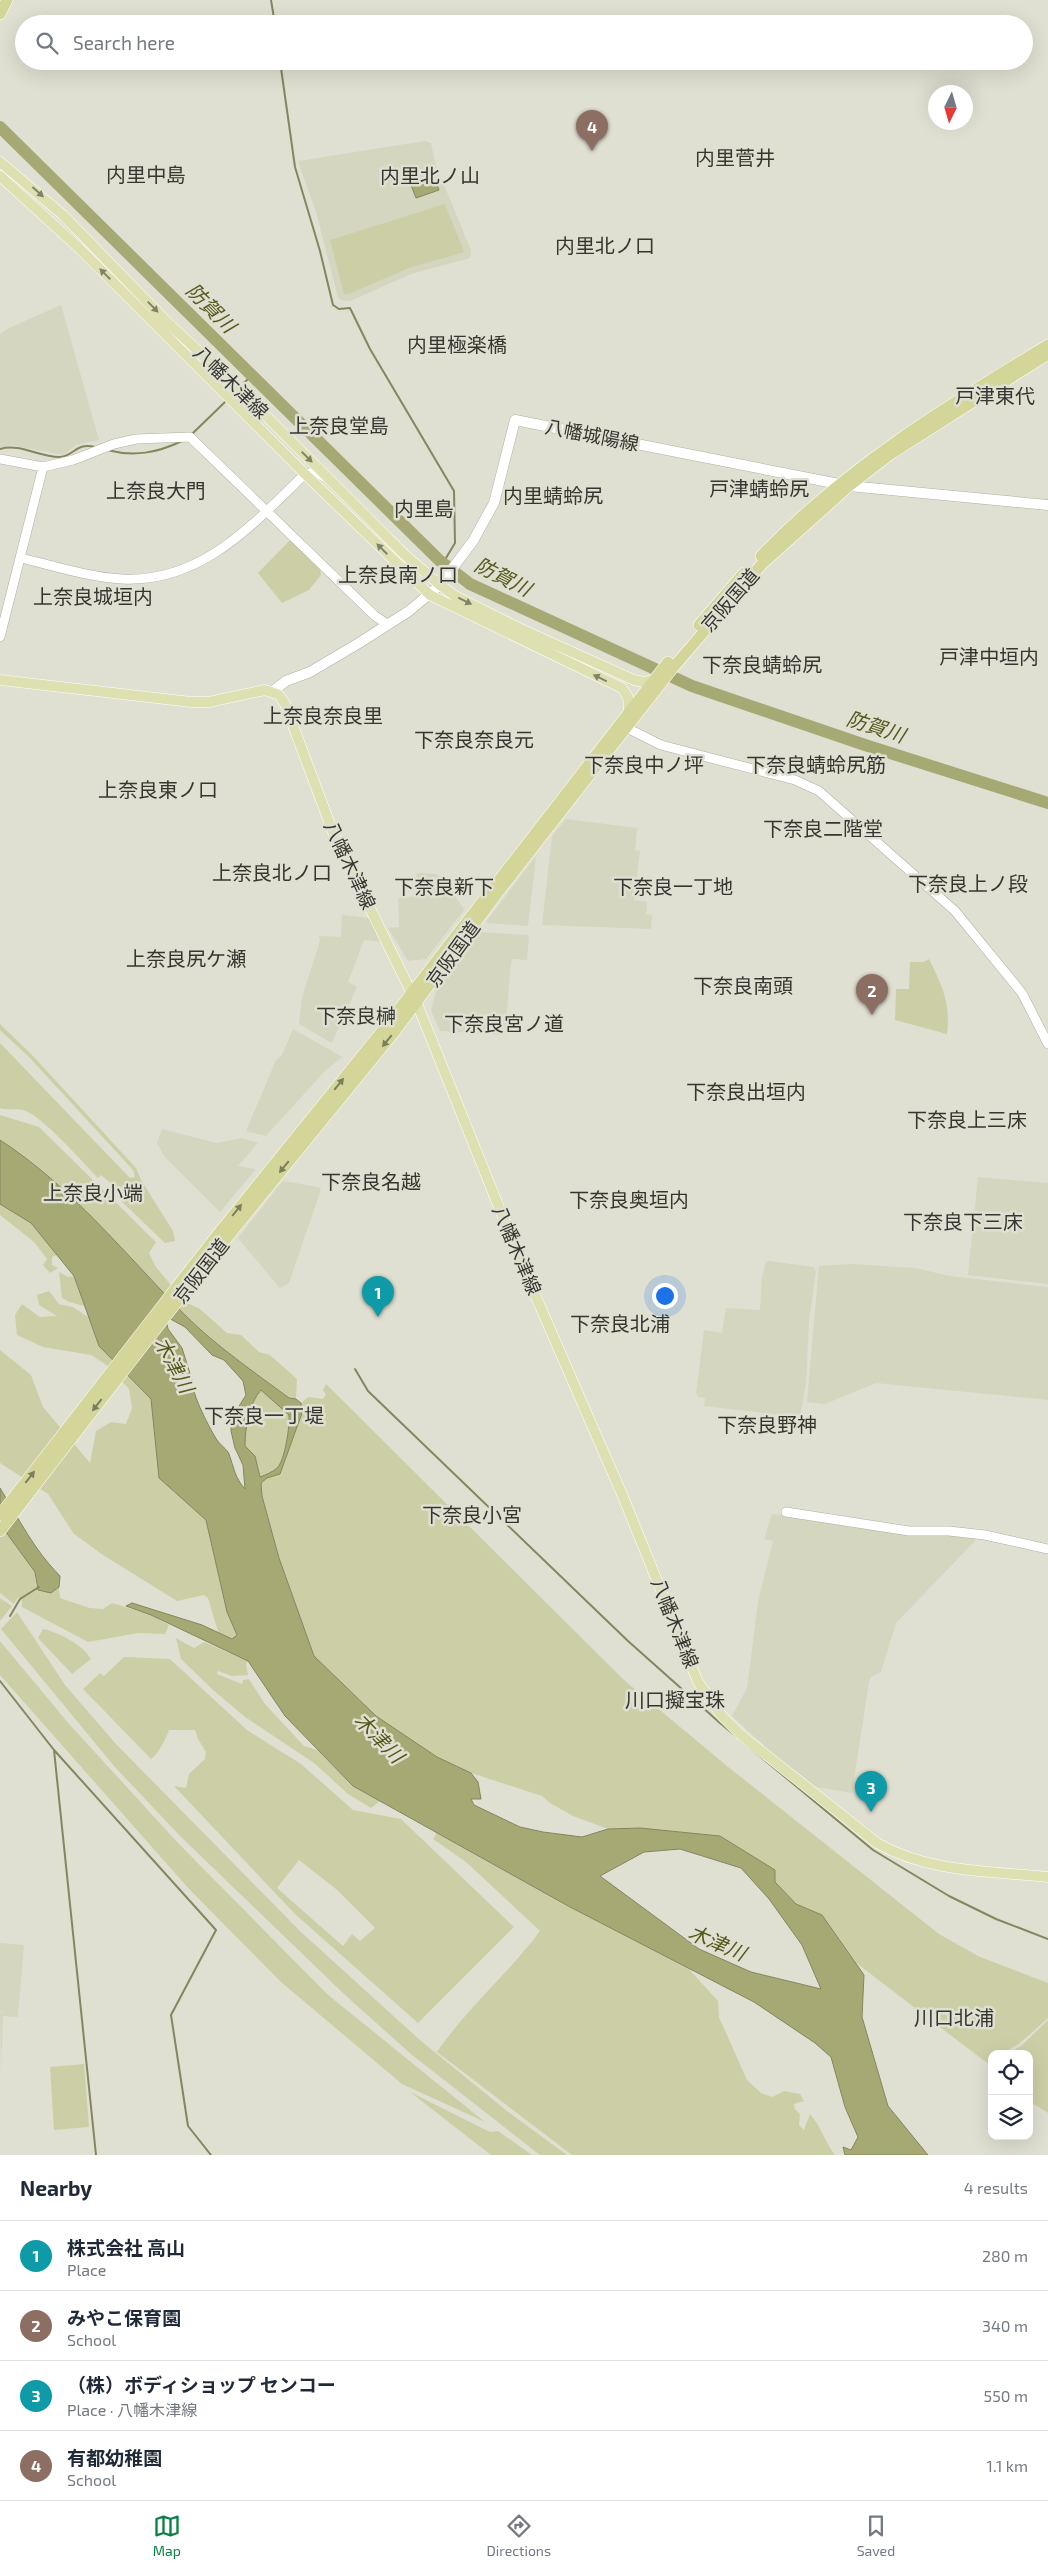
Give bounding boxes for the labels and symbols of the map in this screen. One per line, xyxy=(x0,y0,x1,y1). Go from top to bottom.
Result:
north arrow xyxy=(928,85,973,130)
pin: 4 xyxy=(576,110,608,151)
district label: 内里菅井 xyxy=(695,145,775,169)
district label: 内里中島 xyxy=(106,162,186,186)
district label: 内里北ノ山 xyxy=(380,163,480,187)
one-way arrow xyxy=(31,186,43,198)
district label: 内里北ノ口 xyxy=(555,233,655,257)
one-way arrow xyxy=(100,268,112,280)
water label: 防賀川 xyxy=(182,278,243,338)
one-way arrow xyxy=(147,301,159,313)
district label: 内里極楽橋 xyxy=(407,332,507,356)
street label: 八幡木津線 xyxy=(189,340,274,423)
district label: 戸津東代 xyxy=(955,383,1035,407)
district label: 上奈良堂島 xyxy=(289,413,389,437)
street label: 八幡城陽線 xyxy=(543,414,641,455)
one-way arrow xyxy=(301,451,313,463)
district label: 戸津蜻蛉尻 xyxy=(709,476,809,500)
district label: 上奈良大門 xyxy=(106,478,206,502)
district label: 内里蜻蛉尻 xyxy=(503,483,603,507)
district label: 内里島 xyxy=(394,496,454,520)
one-way arrow xyxy=(376,544,388,556)
water label: 防賀川 xyxy=(471,552,537,601)
district label: 上奈良南ノ口 xyxy=(338,562,458,586)
street label: 京阪国道 xyxy=(696,563,763,636)
district label: 上奈良城垣内 xyxy=(33,584,153,608)
one-way arrow xyxy=(458,597,472,605)
district label: 戸津中垣内 xyxy=(939,644,1039,668)
district label: 下奈良蜻蛉尻 xyxy=(702,652,822,676)
one-way arrow xyxy=(593,674,607,682)
district label: 上奈良奈良里 xyxy=(263,703,383,727)
water label: 防賀川 xyxy=(844,705,910,747)
district label: 下奈良奈良元 xyxy=(414,727,534,751)
district label: 下奈良中ノ坪 xyxy=(584,752,704,776)
district label: 下奈良蜻蛉尻筋 xyxy=(746,752,886,776)
district label: 上奈良東ノ口 xyxy=(98,777,218,801)
district label: 下奈良二階堂 xyxy=(763,816,883,840)
street label: 八幡木津線 xyxy=(320,817,381,913)
district label: 上奈良北ノ口 xyxy=(212,860,332,884)
district label: 下奈良上ノ段 xyxy=(908,871,1028,895)
district label: 下奈良新下 xyxy=(394,874,494,898)
district label: 下奈良一丁地 xyxy=(613,874,733,898)
street label: 京阪国道 xyxy=(421,916,484,991)
district label: 上奈良尻ケ瀬 xyxy=(126,946,246,970)
district label: 下奈良南頭 xyxy=(693,973,793,997)
pin: 2 xyxy=(856,974,888,1015)
district label: 下奈良榊 xyxy=(316,1003,396,1027)
district label: 下奈良宮ノ道 xyxy=(444,1011,564,1035)
one-way arrow xyxy=(381,1034,392,1047)
one-way arrow xyxy=(334,1077,345,1090)
district label: 下奈良出垣内 xyxy=(686,1079,806,1103)
district label: 下奈良上三床 xyxy=(907,1107,1027,1131)
one-way arrow xyxy=(279,1160,290,1173)
district label: 下奈良名越 xyxy=(321,1169,421,1193)
district label: 上奈良小端 xyxy=(43,1180,143,1204)
district label: 下奈良奥垣内 xyxy=(569,1187,689,1211)
street label: 八幡木津線 xyxy=(488,1202,547,1298)
one-way arrow xyxy=(232,1204,243,1217)
district label: 下奈良下三床 xyxy=(903,1209,1023,1233)
street label: 京阪国道 xyxy=(168,1234,233,1308)
pin: 1 xyxy=(362,1276,394,1317)
your location xyxy=(652,1283,678,1309)
district label: 下奈良北浦 xyxy=(570,1311,670,1335)
water label: 木津川 xyxy=(150,1332,201,1398)
one-way arrow xyxy=(92,1398,103,1411)
district label: 下奈良一丁堤 xyxy=(204,1403,324,1427)
district label: 下奈良野神 xyxy=(717,1412,817,1436)
one-way arrow xyxy=(24,1470,35,1483)
district label: 下奈良小宮 xyxy=(422,1502,522,1526)
street label: 八幡木津線 xyxy=(647,1574,704,1671)
district label: 川口擬宝珠 xyxy=(625,1687,725,1711)
water label: 木津川 xyxy=(350,1707,411,1769)
pin: 3 xyxy=(855,1771,887,1812)
water label: 木津川 xyxy=(685,1919,752,1966)
district label: 川口北浦 xyxy=(914,2005,994,2029)

